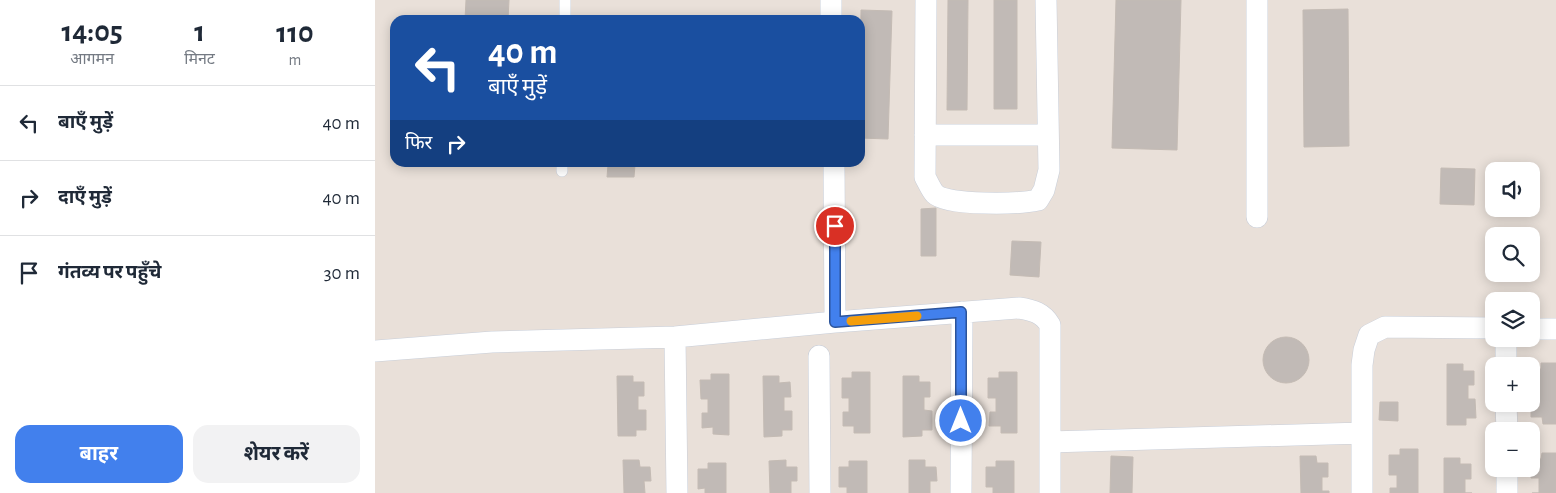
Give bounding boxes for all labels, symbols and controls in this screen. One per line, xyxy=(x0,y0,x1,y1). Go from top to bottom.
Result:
text: 14:05 xyxy=(61,17,123,47)
text: 1 xyxy=(194,17,205,47)
text: 110 xyxy=(276,18,314,48)
icon: left xyxy=(405,35,470,100)
text: 40 m xyxy=(488,35,557,70)
text: आगमन xyxy=(70,51,114,67)
text: मिनट xyxy=(184,51,215,67)
text: m xyxy=(289,52,301,68)
text: बाएँ मुड़ें xyxy=(488,76,547,98)
icon: left xyxy=(15,109,43,137)
text: बाएँ मुड़ें xyxy=(58,113,113,132)
text: 40 m xyxy=(322,114,360,133)
icon: right xyxy=(442,130,470,158)
text: फिर xyxy=(405,134,432,153)
map controls xyxy=(1485,162,1540,477)
button: sound xyxy=(1485,162,1540,217)
icon: right xyxy=(15,184,43,212)
text: दाएँ मुड़ें xyxy=(58,188,112,207)
text: 40 m xyxy=(322,189,360,208)
pin xyxy=(814,205,856,247)
icon: arrive xyxy=(821,212,849,240)
button: search xyxy=(1485,227,1540,282)
icon: arrive xyxy=(15,259,43,287)
text: गंतव्य पर पहुँचे xyxy=(58,263,161,282)
text: 30 m xyxy=(324,264,360,283)
button: layers xyxy=(1485,292,1540,347)
button: + xyxy=(1485,357,1540,412)
position arrow xyxy=(934,394,986,446)
button: − xyxy=(1485,422,1540,477)
button: बाहर xyxy=(15,425,183,483)
button: शेयर करें xyxy=(193,425,360,483)

